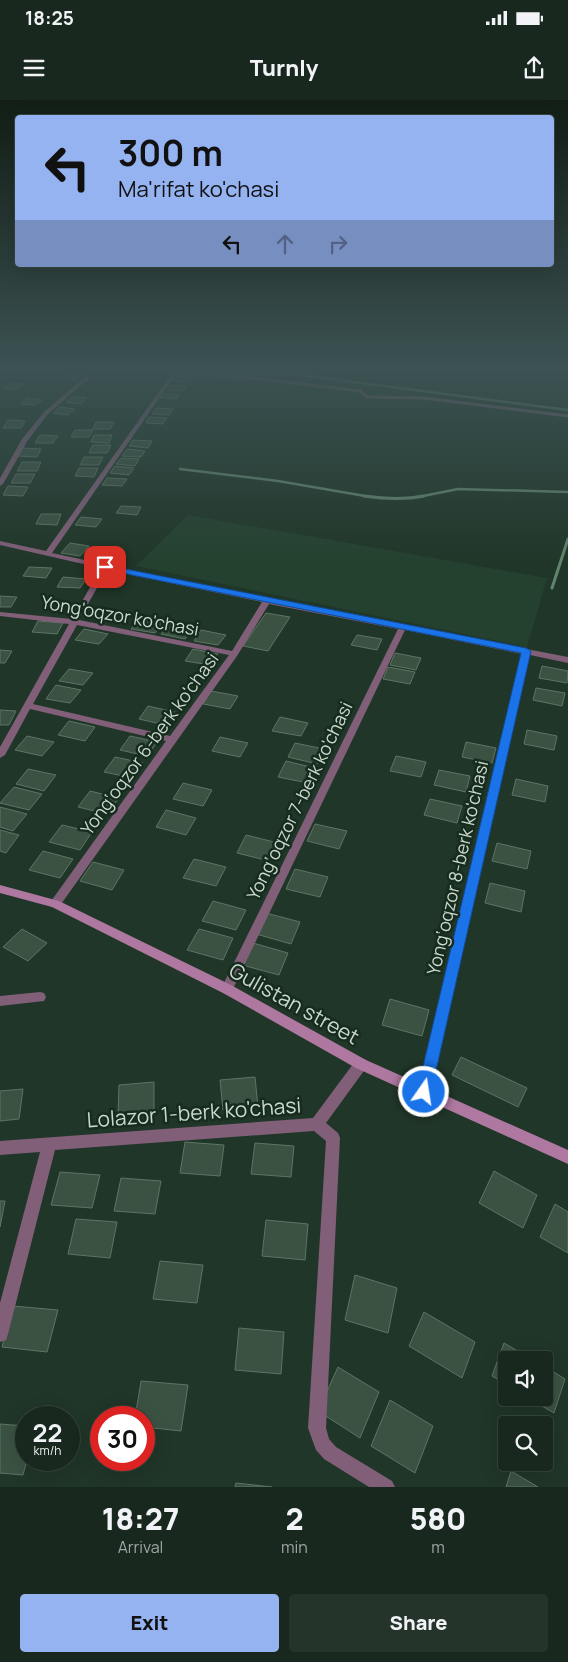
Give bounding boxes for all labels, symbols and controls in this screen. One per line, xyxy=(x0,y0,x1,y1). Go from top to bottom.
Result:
text: 18:25 xyxy=(25,5,74,31)
text: Turnly xyxy=(250,53,318,83)
icon: menu xyxy=(20,54,48,82)
icon: share xyxy=(520,54,548,82)
text: 300 m xyxy=(118,129,223,177)
icon: left xyxy=(35,135,100,200)
text: Ma'rifat ko'chasi xyxy=(118,174,279,204)
icon: left xyxy=(218,230,246,258)
icon: ahead xyxy=(271,230,299,258)
icon: right xyxy=(324,230,352,258)
pin xyxy=(84,546,126,588)
icon: arrive xyxy=(91,553,119,581)
street label: Yong'oqzor ko'chasi xyxy=(39,589,201,641)
street label: Yong‘oqzor 6-berk ko'chasi xyxy=(75,647,224,839)
street label: Yong‘oqzor 7-berk ko'chasi xyxy=(241,697,358,904)
street label: Yong‘oqzor 8-berk ko'chasi xyxy=(421,758,493,977)
street label: Gulistan street xyxy=(224,956,365,1050)
position arrow xyxy=(397,1065,449,1117)
street label: Lolazor 1-berk ko'chasi xyxy=(86,1091,302,1133)
map controls xyxy=(498,1351,553,1471)
button: sound xyxy=(498,1351,553,1406)
speed limit sign: 30 xyxy=(90,1406,155,1471)
text: 22 xyxy=(33,1415,62,1450)
button: search xyxy=(498,1416,553,1471)
text: km/h xyxy=(34,1442,61,1459)
text: 18:27 xyxy=(102,1498,179,1539)
text: 2 xyxy=(285,1498,304,1539)
text: 580 xyxy=(410,1498,466,1539)
text: Arrival xyxy=(118,1536,163,1558)
text: min xyxy=(281,1536,308,1558)
text: m xyxy=(431,1536,445,1558)
button: Exit xyxy=(20,1594,279,1652)
button: Share xyxy=(289,1594,548,1652)

